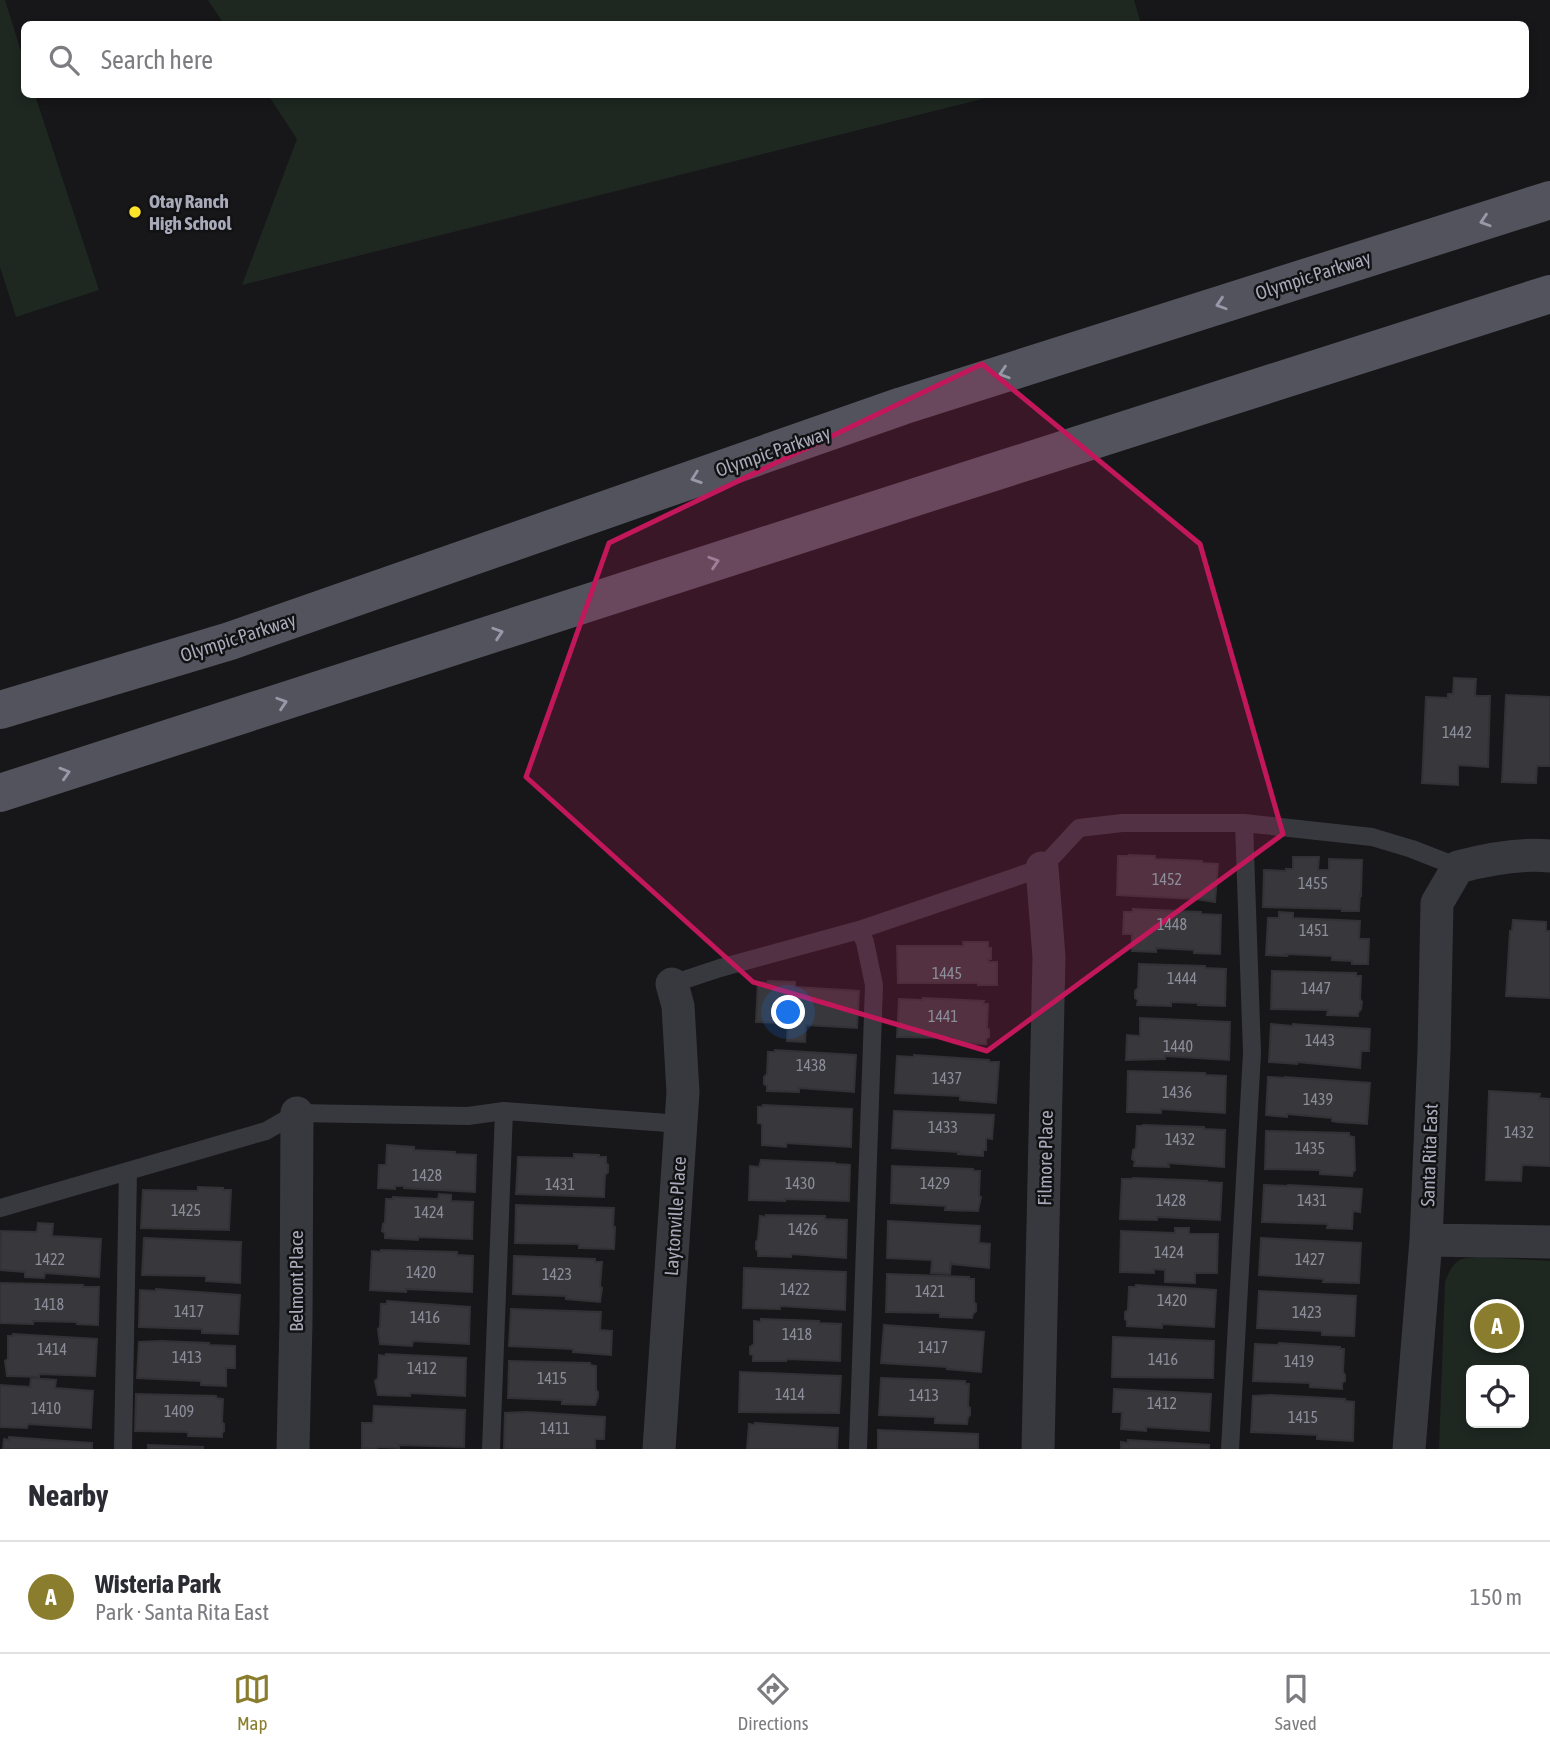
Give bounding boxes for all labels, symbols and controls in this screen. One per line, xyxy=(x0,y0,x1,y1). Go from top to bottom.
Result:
search box xyxy=(21,21,1529,98)
icon: search xyxy=(45,41,83,79)
text: Search here xyxy=(101,45,213,75)
place label: Otay Ranch High School xyxy=(149,190,232,234)
marker: Otay Ranch High School xyxy=(127,204,143,220)
one-way arrow xyxy=(1479,213,1492,227)
street label: Olympic Parkway xyxy=(1253,246,1374,304)
one-way arrow xyxy=(1216,296,1228,311)
one-way arrow xyxy=(999,365,1011,379)
street label: Olympic Parkway xyxy=(713,421,833,481)
one-way arrow xyxy=(691,470,703,484)
one-way arrow xyxy=(708,556,720,570)
street label: Olympic Parkway xyxy=(178,608,299,666)
one-way arrow xyxy=(492,626,504,641)
one-way arrow xyxy=(275,697,287,711)
house number: 1442 xyxy=(1442,723,1472,741)
one-way arrow xyxy=(58,767,71,781)
house number: 1452 xyxy=(1152,870,1182,888)
house number: 1455 xyxy=(1298,874,1328,892)
house number: 1448 xyxy=(1157,915,1187,933)
house number: 1451 xyxy=(1299,921,1329,939)
house number: 1445 xyxy=(932,964,962,982)
house number: 1444 xyxy=(1167,969,1197,987)
house number: 1447 xyxy=(1301,979,1331,997)
your location xyxy=(771,995,805,1029)
house number: 1441 xyxy=(928,1007,958,1025)
house number: 1443 xyxy=(1305,1031,1335,1049)
house number: 1440 xyxy=(1163,1037,1193,1055)
house number: 1438 xyxy=(796,1056,826,1074)
house number: 1437 xyxy=(932,1069,962,1087)
house number: 1436 xyxy=(1162,1083,1192,1101)
house number: 1439 xyxy=(1303,1090,1333,1108)
street label: Santa Rita East xyxy=(1416,1103,1442,1207)
street label: Filmore Place xyxy=(1033,1110,1057,1206)
house number: 1433 xyxy=(928,1118,958,1136)
house number: 1432 xyxy=(1504,1123,1534,1141)
house number: 1432 xyxy=(1165,1130,1195,1148)
house number: 1435 xyxy=(1295,1139,1325,1157)
street label: Laytonville Place xyxy=(660,1156,690,1276)
house number: 1428 xyxy=(412,1166,442,1184)
house number: 1430 xyxy=(785,1174,815,1192)
house number: 1429 xyxy=(920,1174,950,1192)
house number: 1431 xyxy=(545,1175,575,1193)
house number: 1428 xyxy=(1156,1191,1186,1209)
house number: 1431 xyxy=(1297,1191,1327,1209)
house number: 1425 xyxy=(171,1201,201,1219)
house number: 1424 xyxy=(414,1203,444,1221)
house number: 1426 xyxy=(788,1220,818,1238)
street label: Belmont Place xyxy=(285,1230,307,1332)
house number: 1424 xyxy=(1154,1243,1184,1261)
house number: 1422 xyxy=(35,1250,65,1268)
house number: 1427 xyxy=(1295,1250,1325,1268)
house number: 1420 xyxy=(406,1263,436,1281)
house number: 1423 xyxy=(542,1265,572,1283)
house number: 1422 xyxy=(780,1280,810,1298)
house number: 1421 xyxy=(915,1282,945,1300)
house number: 1420 xyxy=(1157,1291,1187,1309)
house number: 1418 xyxy=(34,1295,64,1313)
pin: A xyxy=(1474,1300,1520,1352)
house number: 1417 xyxy=(174,1302,204,1320)
house number: 1423 xyxy=(1292,1303,1322,1321)
house number: 1416 xyxy=(410,1308,440,1326)
house number: 1418 xyxy=(782,1325,812,1343)
house number: 1417 xyxy=(918,1338,948,1356)
house number: 1414 xyxy=(37,1340,67,1358)
house number: 1413 xyxy=(172,1348,202,1366)
house number: 1416 xyxy=(1148,1350,1178,1368)
house number: 1419 xyxy=(1284,1352,1314,1370)
house number: 1412 xyxy=(407,1359,437,1377)
map controls xyxy=(1466,1365,1529,1428)
button: locate xyxy=(1466,1365,1529,1428)
house number: 1415 xyxy=(537,1369,567,1387)
house number: 1414 xyxy=(775,1385,805,1403)
house number: 1413 xyxy=(909,1386,939,1404)
house number: 1412 xyxy=(1147,1394,1177,1412)
house number: 1410 xyxy=(31,1399,61,1417)
house number: 1409 xyxy=(164,1402,194,1420)
house number: 1415 xyxy=(1288,1408,1318,1426)
house number: 1411 xyxy=(540,1419,570,1437)
text: Nearby xyxy=(28,1478,108,1512)
text: Wisteria Park xyxy=(95,1569,221,1599)
text: A xyxy=(45,1584,57,1610)
text: 150 m xyxy=(1470,1584,1522,1610)
text: Park · Santa Rita East xyxy=(95,1599,269,1625)
tab: Map xyxy=(233,1670,271,1734)
tab: Directions xyxy=(738,1670,808,1734)
tab: Saved xyxy=(1275,1670,1317,1734)

